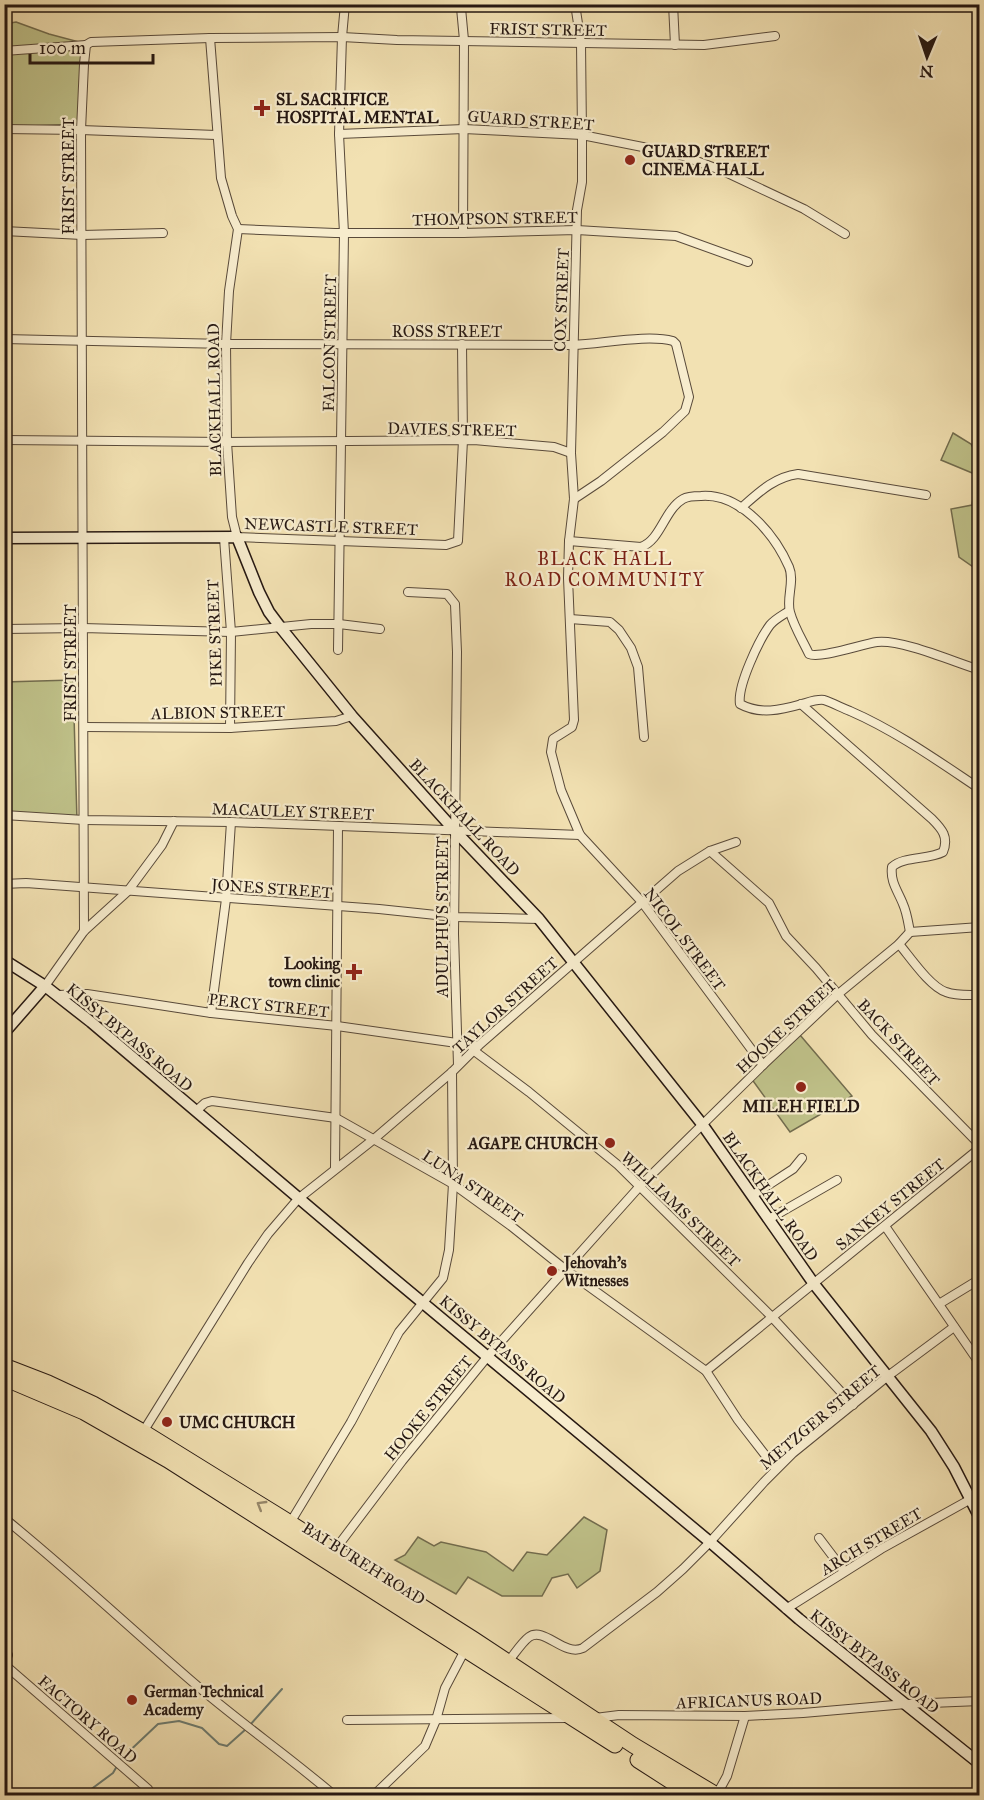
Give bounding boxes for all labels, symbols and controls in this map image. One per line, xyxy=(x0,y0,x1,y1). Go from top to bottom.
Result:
street label: FRIST STREET xyxy=(489,19,607,40)
scale bar xyxy=(30,27,153,65)
north arrow xyxy=(897,27,957,87)
text: 100 m xyxy=(39,37,86,59)
text: N xyxy=(919,62,934,81)
place label: SL SACRIFICE HOSPITAL MENTAL xyxy=(276,90,439,127)
marker: SL SACRIFICE HOSPITAL MENTAL xyxy=(253,99,271,117)
street label: GUARD STREET xyxy=(467,107,595,134)
street label: FRIST STREET xyxy=(59,117,78,235)
place label: GUARD STREET CINEMA HALL xyxy=(642,142,769,179)
marker: GUARD STREET CINEMA HALL xyxy=(623,153,637,167)
street label: THOMPSON STREET xyxy=(412,208,578,229)
street label: COX STREET xyxy=(550,248,573,352)
street label: FALCON STREET xyxy=(319,274,340,412)
street label: ROSS STREET xyxy=(392,322,502,341)
street label: BLACKHALL ROAD xyxy=(204,323,225,477)
street label: DAVIES STREET xyxy=(387,419,517,440)
street label: NEWCASTLE STREET xyxy=(244,514,418,539)
district label: BLACK HALL ROAD COMMUNITY xyxy=(505,548,705,591)
street label: PIKE STREET xyxy=(203,579,226,687)
street label: FRIST STREET xyxy=(61,604,80,722)
street label: ALBION STREET xyxy=(150,702,285,723)
street label: BLACKHALL ROAD xyxy=(405,755,524,880)
street label: MACAULEY STREET xyxy=(211,799,375,824)
street label: ADULPHUS STREET xyxy=(433,836,452,999)
street label: JONES STREET xyxy=(209,875,333,903)
street label: NICOL STREET xyxy=(640,884,729,994)
street label: TAYLOR STREET xyxy=(449,953,562,1058)
place label: Looking town clinic xyxy=(267,954,341,991)
marker: Looking town clinic xyxy=(345,963,363,981)
street label: HOOKE STREET xyxy=(733,975,840,1077)
street label: KISSY BYPASS ROAD xyxy=(63,979,197,1096)
street label: PERCY STREET xyxy=(208,990,330,1021)
street label: BACK STREET xyxy=(853,995,944,1090)
marker: MILEH FIELD xyxy=(794,1080,808,1094)
place label: MILEH FIELD xyxy=(742,1097,860,1116)
street label: BLACKHALL ROAD xyxy=(719,1128,822,1265)
place label: AGAPE CHURCH xyxy=(467,1134,598,1153)
marker: AGAPE CHURCH xyxy=(603,1136,617,1150)
street label: LUNA STREET xyxy=(419,1146,527,1227)
street label: WILLIAMS STREET xyxy=(617,1148,744,1271)
street label: SANKEY STREET xyxy=(832,1154,949,1254)
place label: Jehovah’s Witnesses xyxy=(562,1253,629,1290)
marker: Jehovah’s Witnesses xyxy=(545,1264,559,1278)
street label: KISSY BYPASS ROAD xyxy=(436,1291,570,1408)
street label: HOOKE STREET xyxy=(380,1352,477,1465)
street label: METZGER STREET xyxy=(756,1361,885,1474)
place label: UMC CHURCH xyxy=(179,1413,296,1432)
marker: UMC CHURCH xyxy=(160,1415,174,1429)
one-way arrow xyxy=(257,1501,267,1512)
street label: ARCH STREET xyxy=(816,1504,926,1580)
street label: BAI BUREH ROAD xyxy=(299,1518,429,1609)
street label: KISSY BYPASS ROAD xyxy=(806,1605,943,1718)
street label: FACTORY ROAD xyxy=(34,1671,141,1767)
place label: German Technical Academy xyxy=(143,1682,264,1720)
street label: AFRICANUS ROAD xyxy=(675,1688,822,1713)
marker: German Technical Academy xyxy=(125,1693,139,1707)

